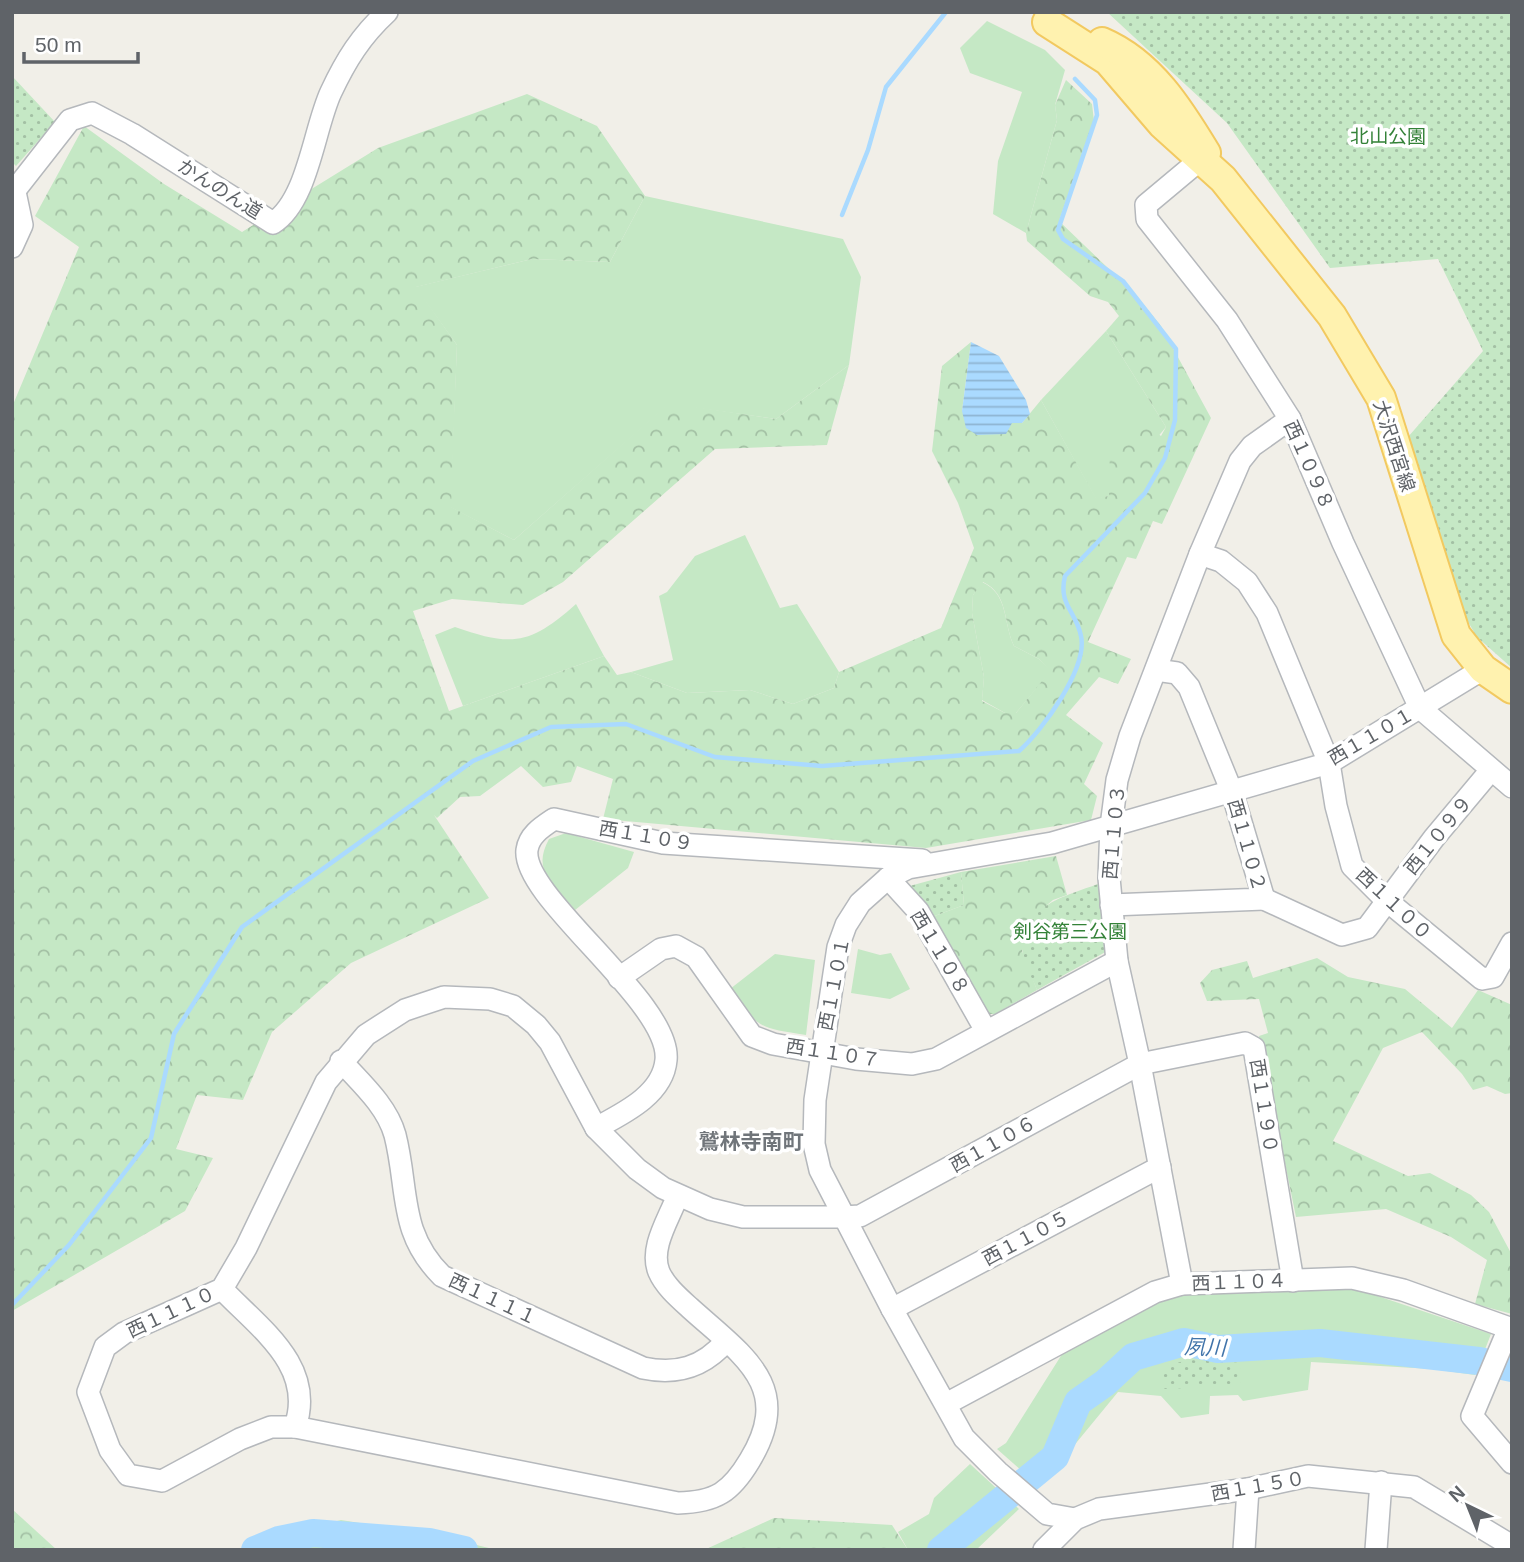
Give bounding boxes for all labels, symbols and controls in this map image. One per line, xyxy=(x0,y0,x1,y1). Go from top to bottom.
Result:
scale bar xyxy=(24,21,138,65)
text: 50 m xyxy=(35,33,82,56)
park label: 北山公園 xyxy=(1350,126,1426,147)
street label: かんのん道 xyxy=(174,155,266,223)
street label: 大沢西宮線 xyxy=(1369,398,1419,494)
street label: 西１０９８ xyxy=(1280,417,1338,513)
street label: 西１１０１ xyxy=(1325,703,1417,769)
street label: 西１１０３ xyxy=(1099,784,1129,880)
street label: 西１０９９ xyxy=(1400,791,1476,879)
street label: 西１１０２ xyxy=(1224,796,1270,894)
street label: 西１１０９ xyxy=(597,817,695,855)
street label: 西１１００ xyxy=(1352,864,1436,944)
street label: 西１１０８ xyxy=(907,906,973,998)
park label: 剣谷第三公園 xyxy=(1013,921,1127,942)
street label: 西１１０１ xyxy=(815,935,853,1033)
street label: 西１１０７ xyxy=(784,1035,882,1071)
street label: 西１１９０ xyxy=(1246,1057,1282,1155)
street label: 西１１０６ xyxy=(946,1112,1040,1176)
district label: 鷲林寺南町 xyxy=(699,1130,804,1153)
street label: 西１１０５ xyxy=(979,1206,1073,1270)
street label: 西１１１１ xyxy=(446,1269,540,1329)
street label: 西１１０４ xyxy=(1191,1270,1287,1294)
street label: 西１１１０ xyxy=(124,1282,218,1342)
water label: 夙川 xyxy=(1184,1335,1228,1359)
street label: 西１１５０ xyxy=(1209,1467,1307,1505)
north arrow xyxy=(1433,1471,1503,1541)
text: N xyxy=(1445,1482,1469,1506)

